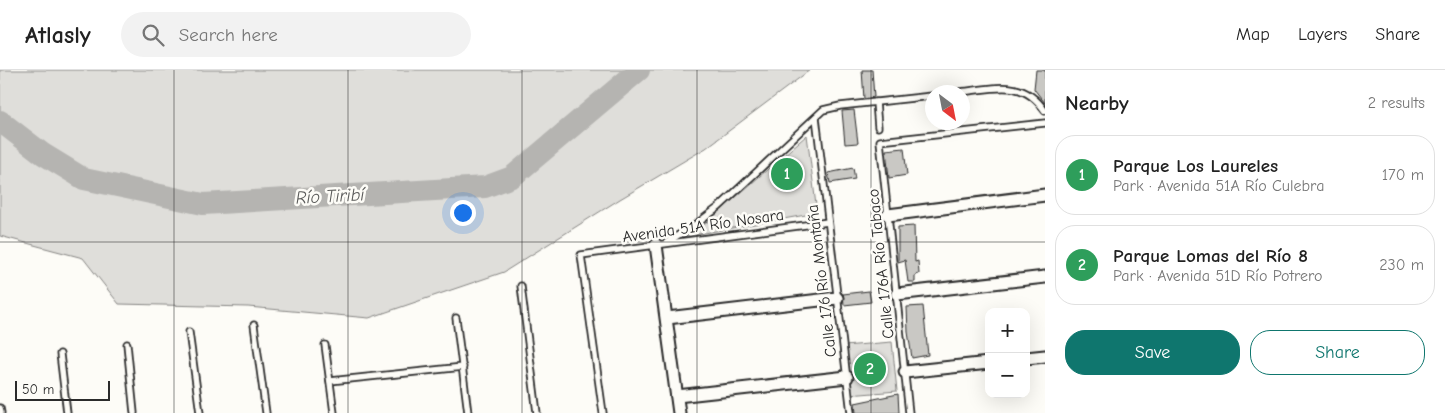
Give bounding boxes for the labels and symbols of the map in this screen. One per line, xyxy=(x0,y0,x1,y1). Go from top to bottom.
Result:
north arrow xyxy=(925,85,970,130)
pin: 1 xyxy=(771,155,803,193)
water label: Río Tiribí xyxy=(295,184,367,209)
street label: Calle 176A Río Tabaco xyxy=(864,188,898,340)
your location xyxy=(450,200,476,226)
street label: Calle 176 Río Montaña xyxy=(804,204,840,358)
street label: Avenida 51A Río Nosara xyxy=(621,206,785,246)
pin: 2 xyxy=(854,350,886,388)
scale bar xyxy=(15,378,110,401)

